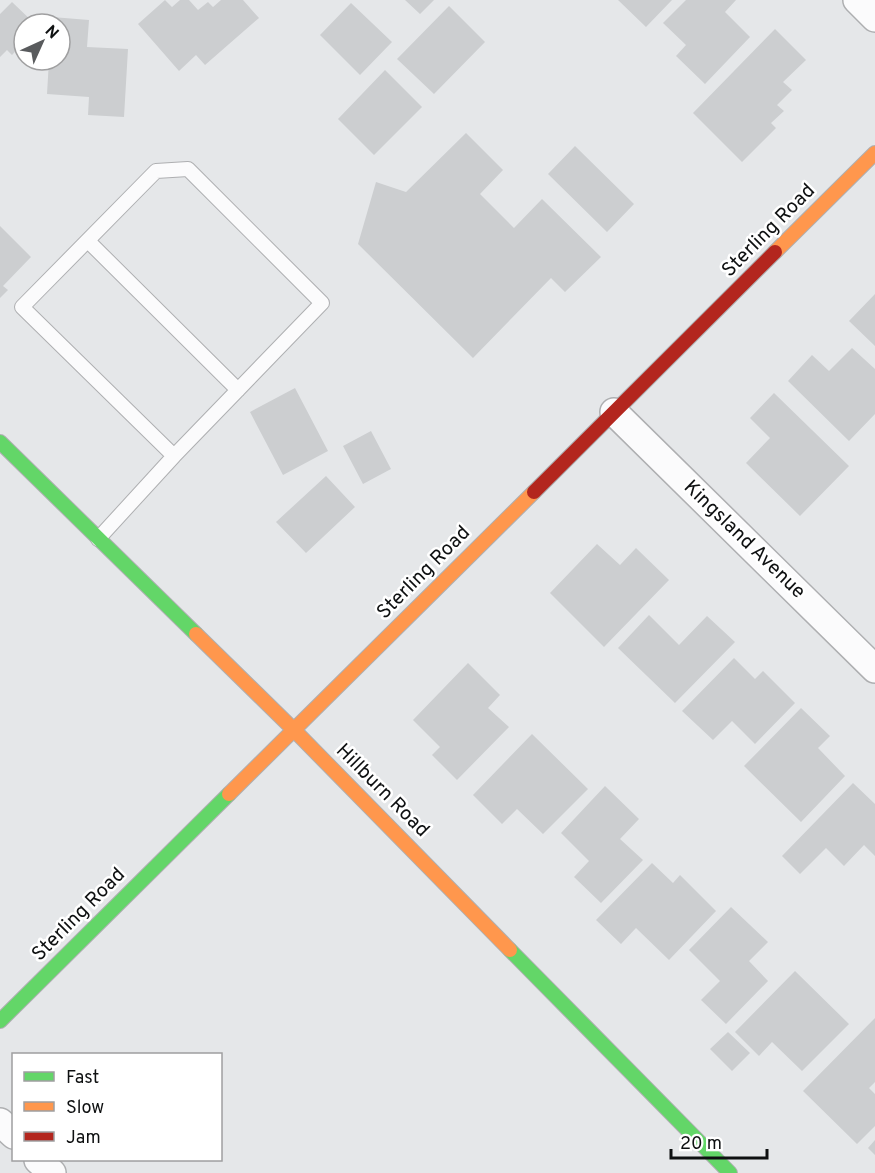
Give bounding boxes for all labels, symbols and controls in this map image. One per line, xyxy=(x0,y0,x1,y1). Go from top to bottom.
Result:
north arrow xyxy=(12,12,72,72)
text: N xyxy=(40,22,62,44)
street label: Sterling Road xyxy=(717,179,821,283)
street label: Kingsland Avenue xyxy=(677,475,811,605)
street label: Sterling Road xyxy=(372,521,476,625)
street label: Hillburn Road xyxy=(330,739,434,843)
street label: Sterling Road xyxy=(27,863,131,967)
legend xyxy=(12,1053,222,1161)
text: Fast xyxy=(66,1067,99,1090)
text: Slow xyxy=(66,1097,104,1120)
scale bar xyxy=(671,1122,767,1160)
text: Jam xyxy=(66,1127,101,1150)
text: 20 m xyxy=(680,1133,722,1156)

